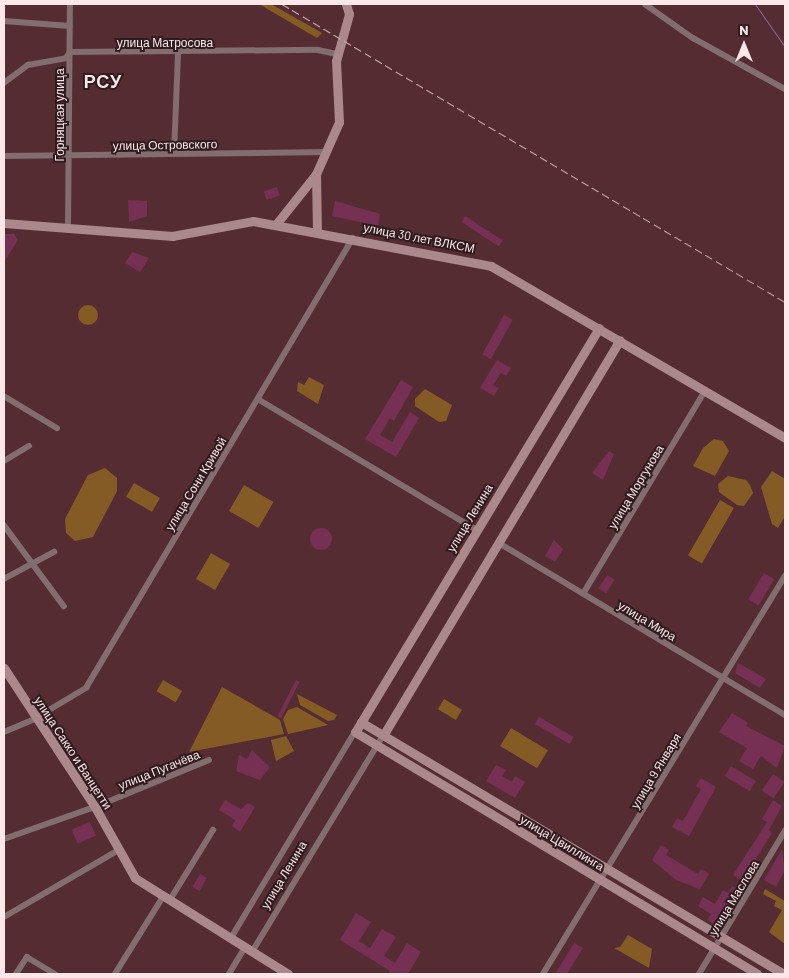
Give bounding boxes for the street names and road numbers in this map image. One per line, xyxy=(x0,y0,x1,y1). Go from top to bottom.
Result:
street label: улица Матросова xyxy=(117,36,213,50)
street label: Горняцкая улица xyxy=(53,68,67,162)
street label: улица Островского xyxy=(113,137,217,153)
street label: улица 30 лет ВЛКСМ xyxy=(362,220,476,256)
street label: улица Сони Кривой xyxy=(162,435,230,533)
street label: улица Моргунова xyxy=(605,442,667,532)
street label: улица Ленина xyxy=(444,481,496,555)
street label: улица Мира xyxy=(615,598,679,644)
street label: улица Сакко и Ванцетти xyxy=(31,694,115,812)
street label: улица 9 Января xyxy=(628,731,684,811)
street label: улица Пугачёва xyxy=(116,747,202,793)
street label: улица Цвиллинга xyxy=(517,812,607,874)
street label: улица Ленина xyxy=(258,838,310,912)
street label: улица Маслова xyxy=(706,858,762,938)

